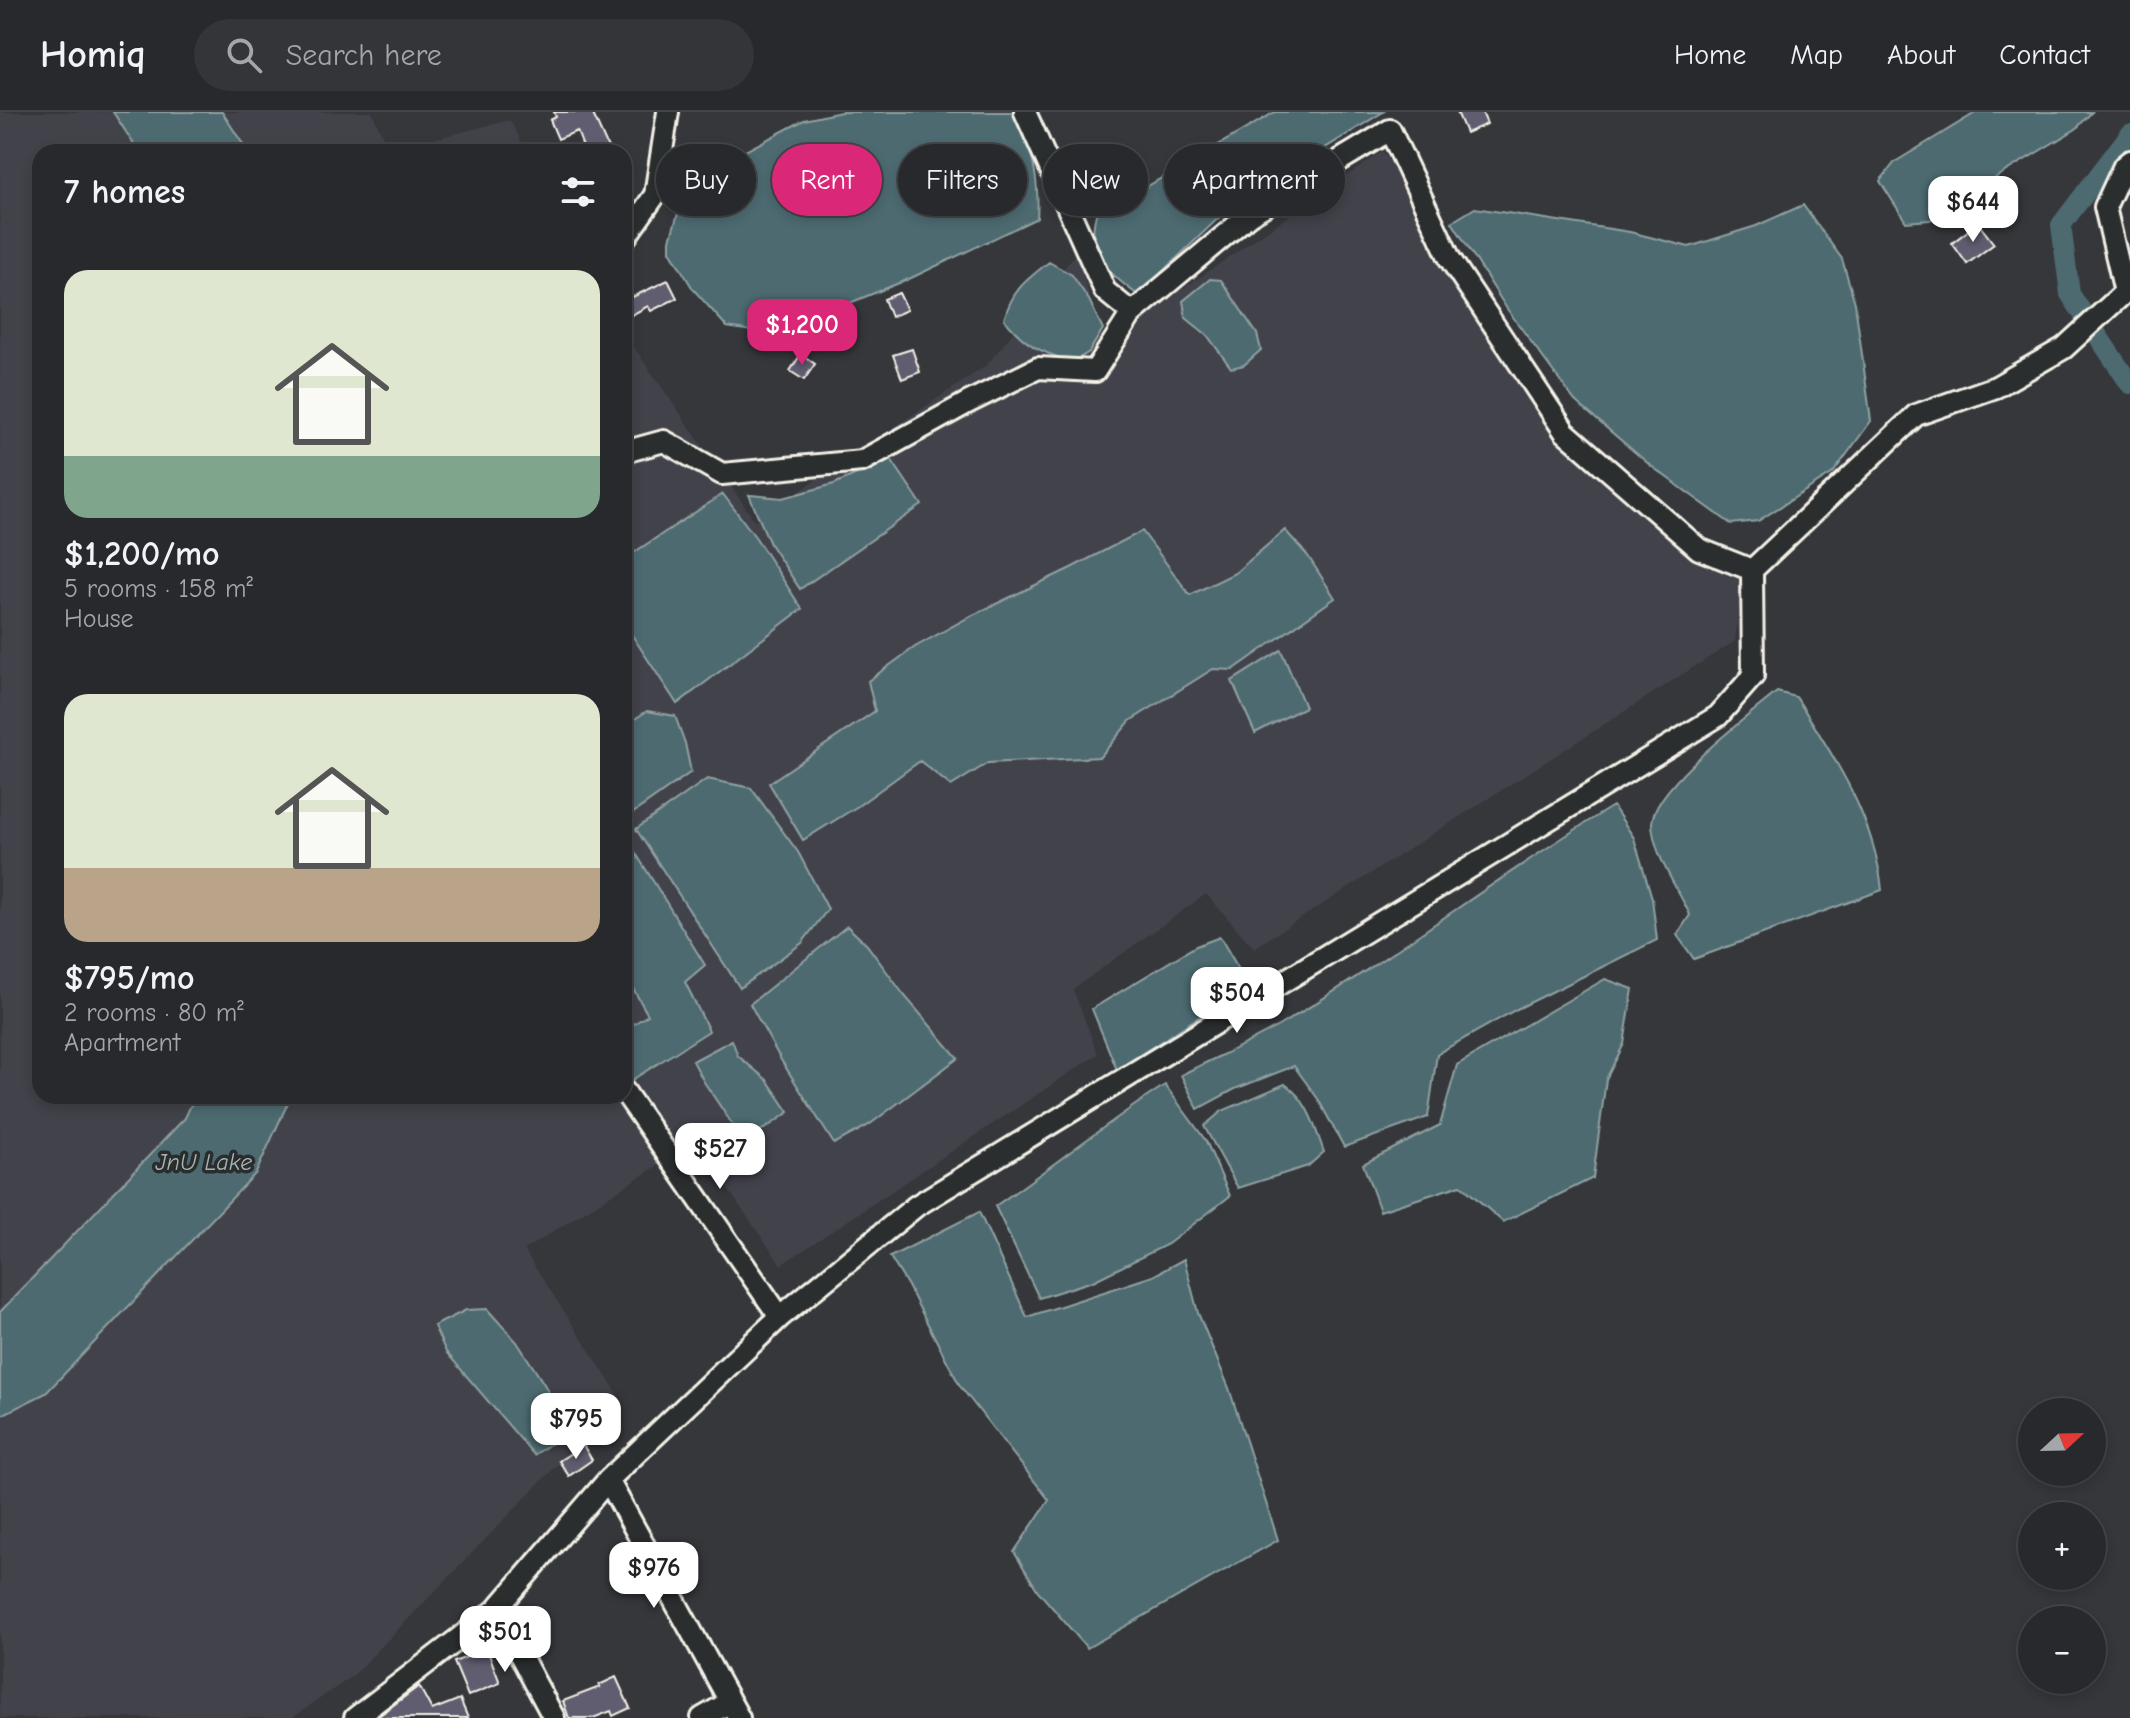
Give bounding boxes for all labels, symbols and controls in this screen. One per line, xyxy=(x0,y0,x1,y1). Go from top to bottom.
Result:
search box xyxy=(194,19,754,91)
text: Homiq xyxy=(40,33,146,77)
icon: search xyxy=(222,33,266,77)
text: Search here xyxy=(286,38,442,73)
text: Home xyxy=(1674,39,1746,71)
text: Map xyxy=(1790,39,1843,71)
text: About xyxy=(1887,39,1955,71)
text: Contact xyxy=(1999,39,2090,71)
chip: Buy xyxy=(656,144,756,216)
chip: Rent xyxy=(772,144,882,216)
chip: Filters xyxy=(898,144,1027,216)
chip: New xyxy=(1043,144,1148,216)
chip: Apartment xyxy=(1164,144,1345,216)
icon: filters xyxy=(556,170,600,214)
text: 7 homes xyxy=(64,172,185,212)
pin: $644 xyxy=(1926,176,2020,244)
text: $644 xyxy=(1946,187,2000,217)
pin: $1,200 xyxy=(737,299,867,367)
text: $1,200 xyxy=(765,310,839,340)
icon: home xyxy=(260,322,404,466)
text: $1,200/mo xyxy=(64,534,220,574)
text: 5 rooms · 158 m² xyxy=(64,574,253,604)
text: House xyxy=(64,604,134,634)
icon: home xyxy=(260,746,404,890)
text: $795/mo xyxy=(64,958,194,998)
pin: $504 xyxy=(1190,967,1284,1035)
text: $504 xyxy=(1209,978,1265,1008)
text: 2 rooms · 80 m² xyxy=(64,998,244,1028)
text: Apartment xyxy=(64,1028,180,1058)
pin: $527 xyxy=(673,1123,767,1191)
text: $527 xyxy=(693,1134,747,1164)
water label: JnU Lake xyxy=(155,1148,252,1176)
pin: $795 xyxy=(529,1393,623,1461)
north arrow xyxy=(2018,1398,2106,1486)
map controls xyxy=(2018,1398,2106,1694)
text: $795 xyxy=(549,1404,603,1434)
button: + xyxy=(2018,1502,2106,1590)
pin: $976 xyxy=(607,1542,701,1610)
text: $976 xyxy=(627,1553,681,1583)
pin: $501 xyxy=(458,1606,552,1674)
button: − xyxy=(2018,1606,2106,1694)
text: $501 xyxy=(478,1617,532,1647)

